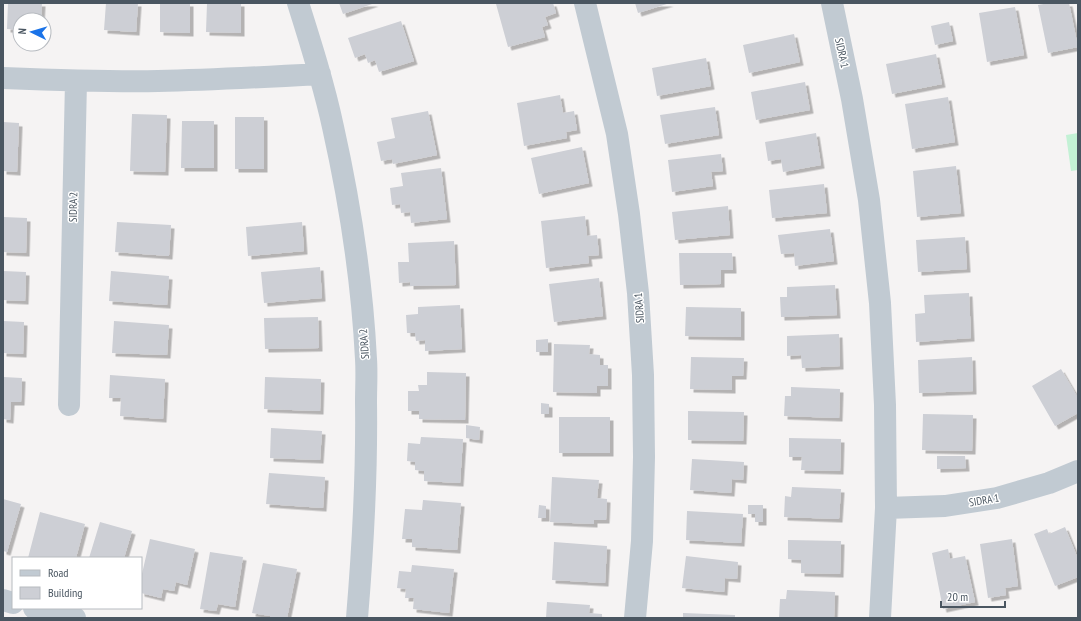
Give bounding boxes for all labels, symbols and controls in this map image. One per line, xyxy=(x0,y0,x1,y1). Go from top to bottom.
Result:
north arrow xyxy=(12,12,52,52)
text: N xyxy=(15,28,29,35)
street label: SIDRA 1 xyxy=(832,37,852,69)
street label: SIDRA 2 xyxy=(66,192,80,222)
street label: SIDRA 1 xyxy=(631,292,647,324)
street label: SIDRA 2 xyxy=(356,328,372,360)
street label: SIDRA 1 xyxy=(968,490,1000,510)
legend xyxy=(12,557,142,609)
text: Road xyxy=(48,565,68,580)
scale bar xyxy=(941,583,1005,609)
text: Building xyxy=(48,585,83,600)
text: 20 m xyxy=(947,589,968,604)

